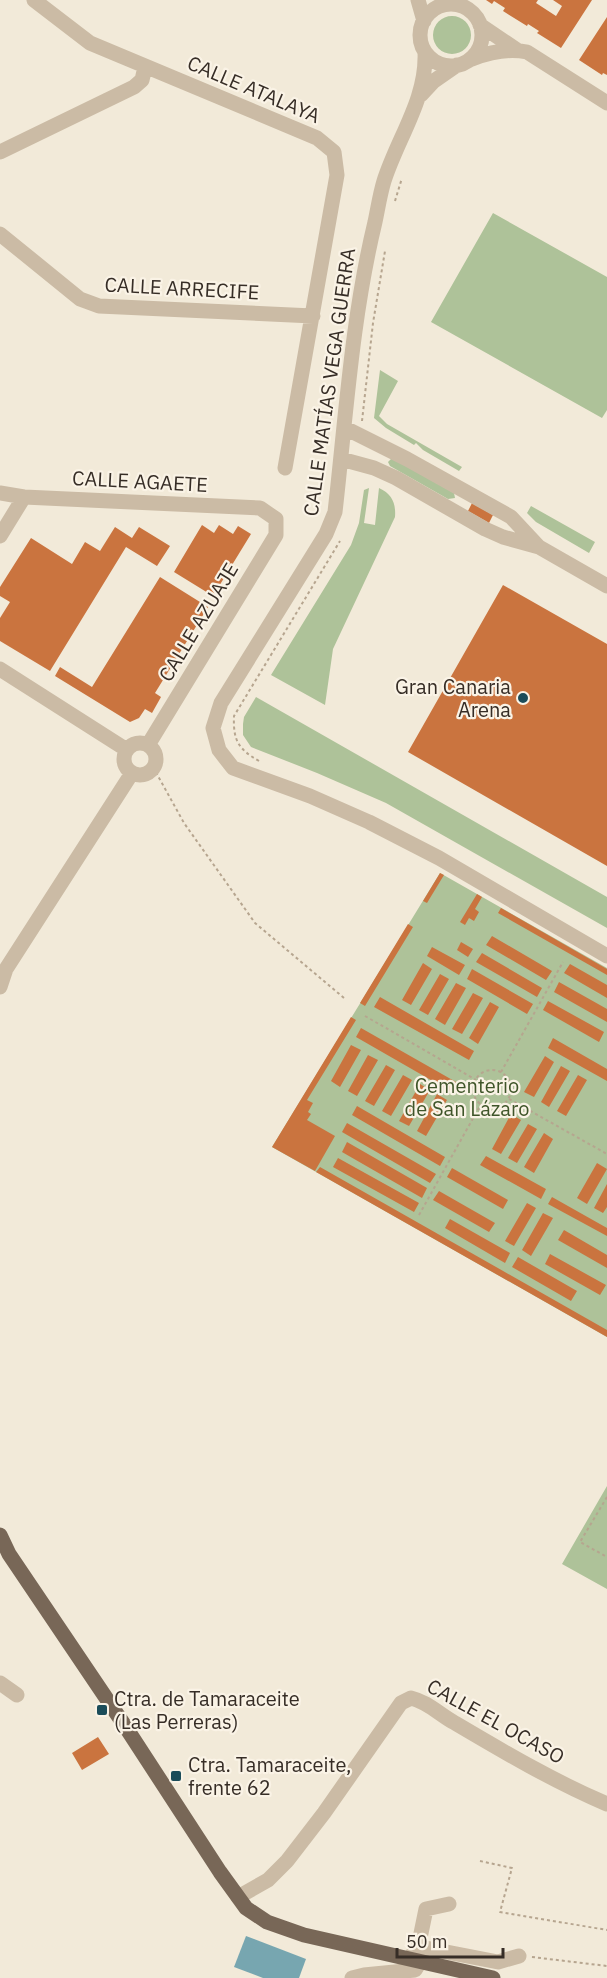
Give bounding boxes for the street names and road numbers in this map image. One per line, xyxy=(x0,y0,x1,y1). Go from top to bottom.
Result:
street label: CALLE ATALAYA xyxy=(183,49,325,129)
street label: CALLE MATÍAS VEGA GUERRA xyxy=(297,246,361,518)
street label: CALLE ARRECIFE xyxy=(104,270,260,306)
street label: CALLE AGAETE xyxy=(72,464,208,498)
street label: CALLE AZUAJE xyxy=(152,558,244,686)
street label: CALLE EL OCASO xyxy=(422,1672,570,1770)

